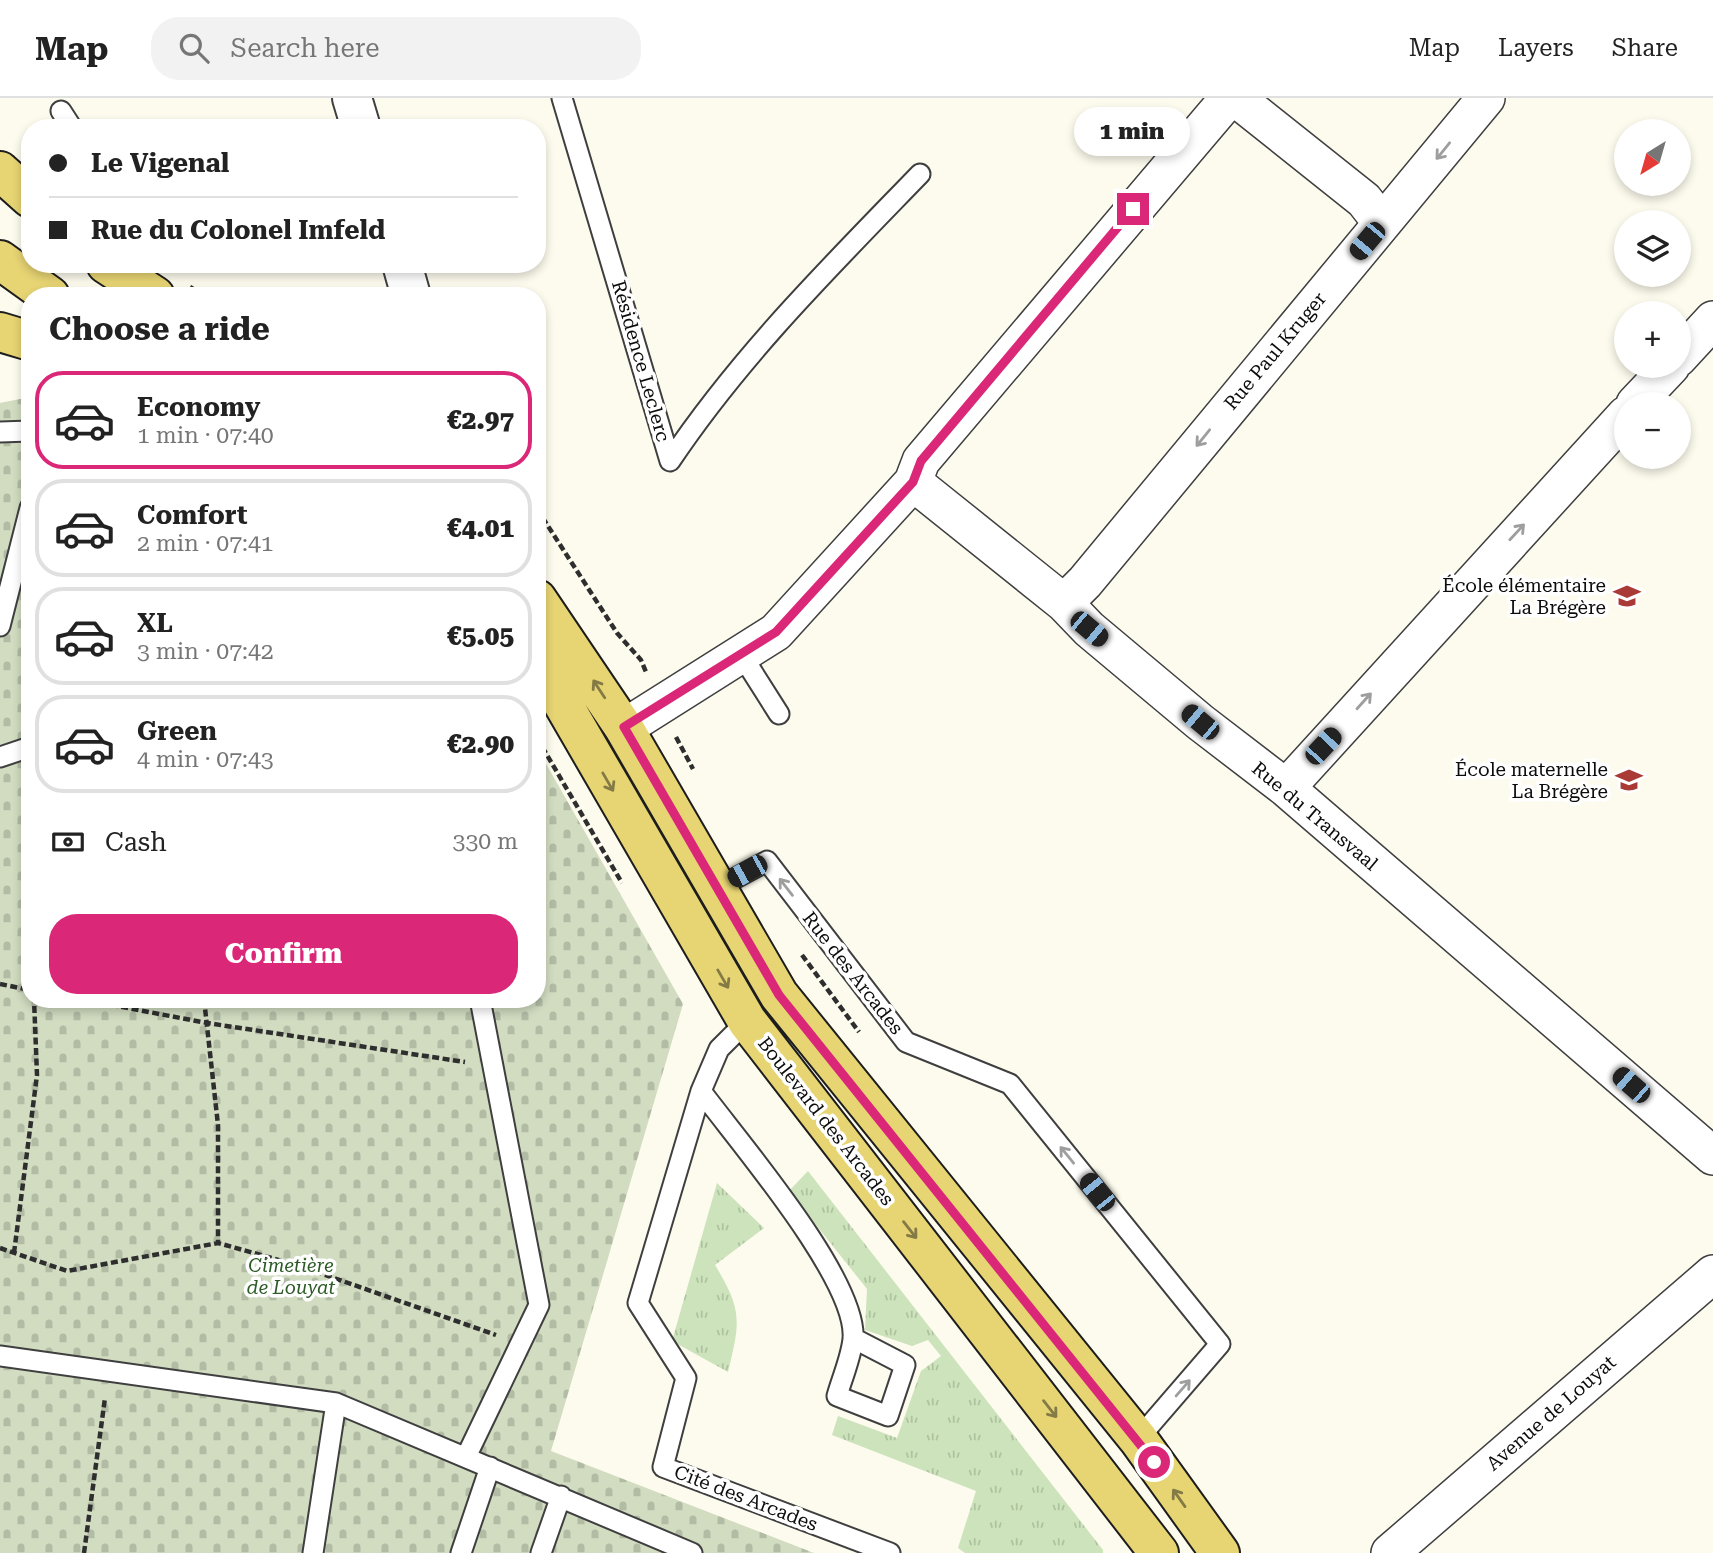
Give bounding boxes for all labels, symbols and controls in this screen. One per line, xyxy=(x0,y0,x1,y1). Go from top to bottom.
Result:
search box xyxy=(151,17,641,80)
text: Map xyxy=(35,29,109,68)
icon: search xyxy=(175,29,213,67)
text: Search here xyxy=(231,33,380,63)
text: Map xyxy=(1409,34,1460,62)
text: Layers xyxy=(1498,34,1574,62)
text: Share xyxy=(1612,34,1678,62)
callout: 1 min xyxy=(1075,108,1191,156)
text: 1 min xyxy=(1100,118,1164,145)
north arrow xyxy=(1614,119,1690,196)
map controls xyxy=(1614,119,1691,469)
one-way arrow xyxy=(1436,141,1451,160)
text: Le Vigenal xyxy=(91,148,229,178)
route end xyxy=(1117,193,1149,225)
button: layers xyxy=(1614,210,1691,287)
text: Rue du Colonel Imfeld xyxy=(91,215,385,245)
car xyxy=(1346,218,1389,264)
street label: Résidence Leclerc xyxy=(607,278,675,444)
street label: Rue Paul Kruger xyxy=(1219,287,1331,414)
button: + xyxy=(1614,301,1691,378)
text: Choose a ride xyxy=(49,310,270,348)
icon: car xyxy=(53,389,116,452)
text: Economy xyxy=(137,392,260,422)
button: − xyxy=(1614,392,1691,469)
text: €2.97 xyxy=(447,405,514,435)
text: 1 min · 07:40 xyxy=(137,422,274,449)
one-way arrow xyxy=(1195,429,1211,447)
icon: car xyxy=(53,497,116,560)
text: Comfort xyxy=(137,500,247,530)
text: €4.01 xyxy=(447,513,514,543)
one-way arrow xyxy=(1508,524,1525,541)
text: 2 min · 07:41 xyxy=(137,530,274,557)
place label: École élémentaire La Brégère xyxy=(1442,574,1606,619)
school or university icon: École élémentaire La Brégère xyxy=(1612,581,1642,611)
icon: car xyxy=(53,605,116,668)
car xyxy=(1067,607,1112,651)
text: XL xyxy=(137,608,173,638)
text: €5.05 xyxy=(447,621,514,651)
text: 3 min · 07:42 xyxy=(137,638,274,665)
one-way arrow xyxy=(592,680,606,700)
one-way arrow xyxy=(1356,692,1372,710)
car xyxy=(1178,700,1223,744)
icon: car xyxy=(53,713,116,776)
text: Green xyxy=(137,716,217,746)
car xyxy=(1301,723,1346,769)
text: €2.90 xyxy=(447,729,514,759)
text: 4 min · 07:43 xyxy=(137,746,274,773)
street label: Rue du Transvaal xyxy=(1247,757,1383,875)
place label: École maternelle La Brégère xyxy=(1455,758,1608,803)
school or university icon: École maternelle La Brégère xyxy=(1614,765,1644,795)
one-way arrow xyxy=(602,771,615,792)
icon: cash xyxy=(49,823,87,861)
text: Cash xyxy=(105,827,167,857)
text: 330 m xyxy=(453,828,518,855)
car xyxy=(724,852,771,890)
one-way arrow xyxy=(779,878,794,896)
street label: Rue des Arcades xyxy=(798,907,908,1039)
button: Confirm xyxy=(49,914,518,994)
one-way arrow xyxy=(716,968,730,988)
street label: Boulevard des Arcades xyxy=(753,1032,899,1210)
car xyxy=(1609,1063,1654,1107)
one-way arrow xyxy=(1059,1146,1075,1164)
car xyxy=(1076,1169,1119,1215)
one-way arrow xyxy=(902,1220,917,1238)
park label: Cimetière de Louyat xyxy=(247,1254,335,1299)
street label: Avenue de Louyat xyxy=(1482,1351,1620,1475)
one-way arrow xyxy=(1175,1379,1191,1397)
one-way arrow xyxy=(1042,1399,1057,1418)
route start xyxy=(1138,1446,1170,1478)
street label: Cité des Arcades xyxy=(671,1460,821,1536)
one-way arrow xyxy=(1172,1489,1186,1509)

